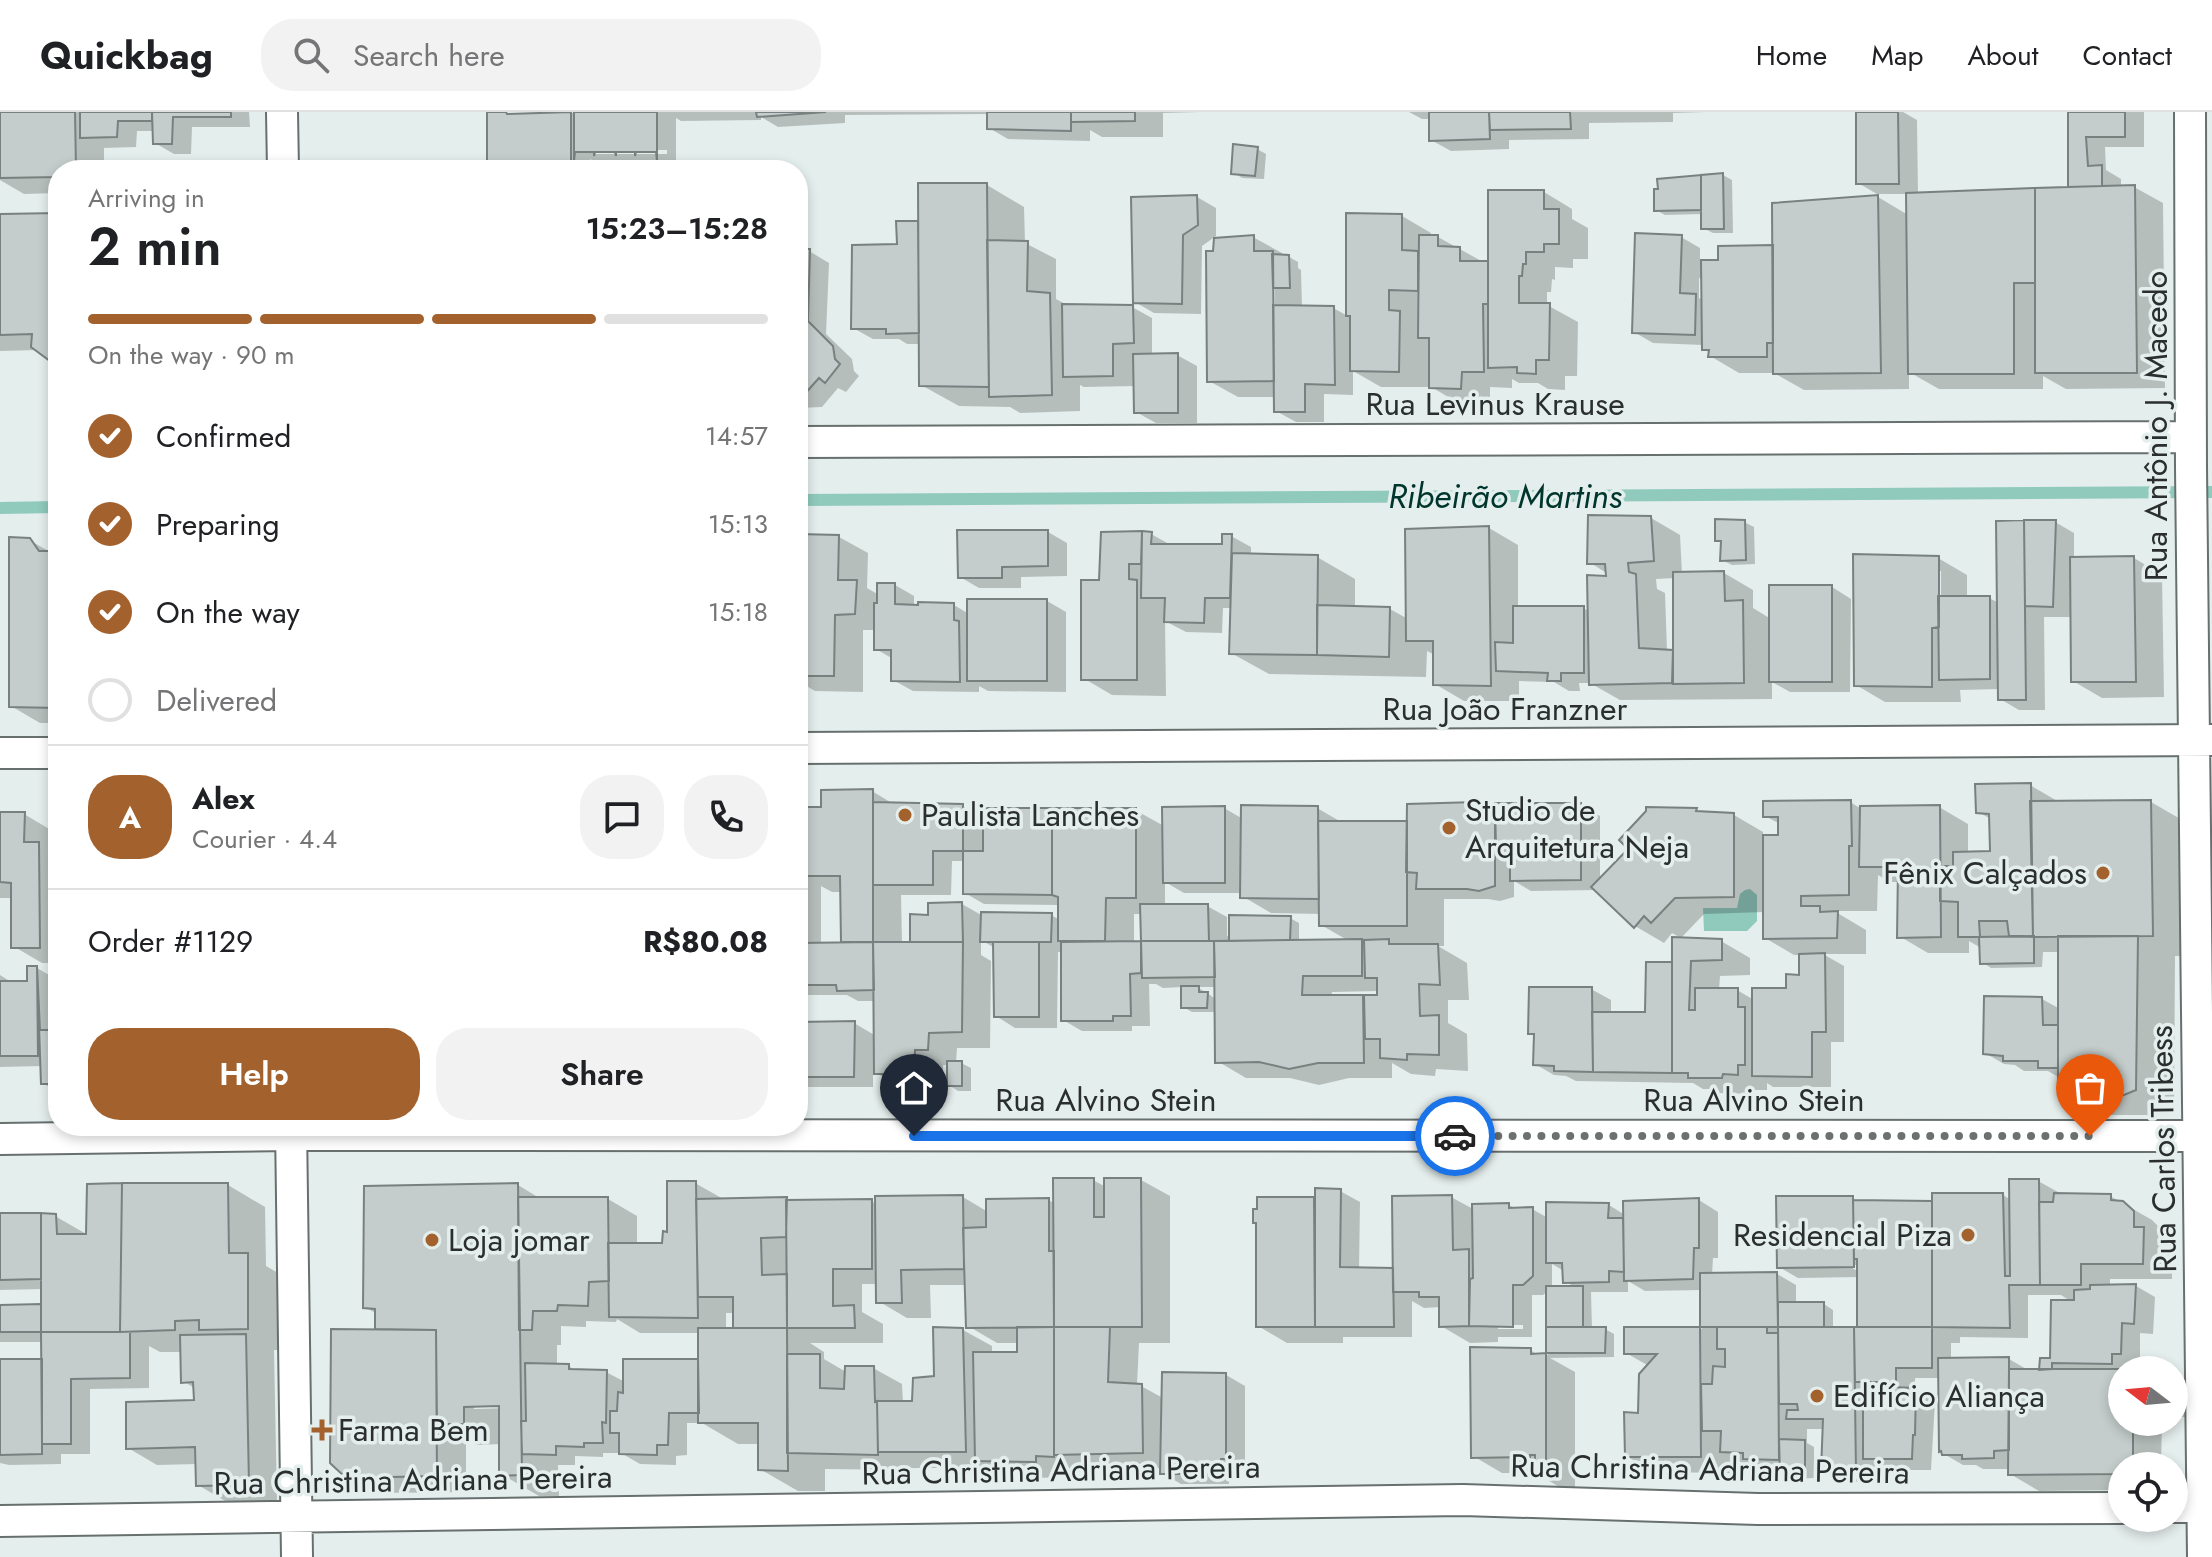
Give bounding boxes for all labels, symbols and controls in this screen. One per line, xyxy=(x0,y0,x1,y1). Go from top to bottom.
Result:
search box xyxy=(261,19,821,91)
text: Quickbag xyxy=(40,28,213,83)
icon: search xyxy=(289,33,333,77)
text: Search here xyxy=(353,34,505,77)
text: Home xyxy=(1756,35,1827,76)
text: Map xyxy=(1871,35,1923,76)
text: About xyxy=(1967,35,2039,76)
text: Contact xyxy=(2083,35,2172,76)
text: Arriving in xyxy=(88,179,205,217)
text: 15:23–15:28 xyxy=(586,207,768,250)
text: 2 min xyxy=(88,209,221,285)
street label: Rua Antônio J. Macedo xyxy=(2133,271,2179,581)
text: On the way · 90 m xyxy=(88,336,295,374)
street label: Rua Levinus Krause xyxy=(1365,381,1625,427)
icon: check xyxy=(88,414,132,458)
text: Confirmed xyxy=(156,415,291,458)
text: 14:57 xyxy=(705,417,768,455)
water label: Ribeirão Martins xyxy=(1388,472,1623,521)
icon: check xyxy=(88,502,132,546)
text: Preparing xyxy=(156,503,280,546)
text: 15:13 xyxy=(708,505,768,543)
icon: check xyxy=(88,590,132,634)
text: On the way xyxy=(156,591,300,634)
text: 15:18 xyxy=(708,593,768,631)
text: Delivered xyxy=(156,679,277,722)
street label: Rua João Franzner xyxy=(1383,686,1628,732)
button: chat xyxy=(580,775,664,859)
button: phone xyxy=(684,775,768,859)
text: Alex xyxy=(192,777,255,820)
place label: Studio de Arquitetura Neja xyxy=(1465,787,1689,870)
place label: Paulista Lanches xyxy=(921,792,1139,838)
text: A xyxy=(119,796,141,839)
marker: Paulista Lanches xyxy=(896,806,914,824)
marker: Studio de Arquitetura Neja xyxy=(1440,819,1458,837)
text: Courier · 4.4 xyxy=(192,820,337,858)
place label: Fênix Calçados xyxy=(1883,850,2087,896)
marker: Fênix Calçados xyxy=(2094,864,2112,882)
text: Order #1129 xyxy=(88,920,253,963)
text: R$80.08 xyxy=(643,920,768,963)
street label: Rua Carlos Tribess xyxy=(2138,1025,2188,1273)
button: Help xyxy=(88,1028,420,1120)
button: Share xyxy=(436,1028,768,1120)
pin xyxy=(880,1054,948,1136)
pin xyxy=(2056,1054,2124,1136)
icon: home xyxy=(892,1066,936,1110)
icon: bag xyxy=(2068,1066,2112,1110)
street label: Rua Alvino Stein xyxy=(995,1077,1217,1123)
street label: Rua Alvino Stein xyxy=(1643,1077,1865,1123)
courier xyxy=(1415,1096,1495,1176)
icon: car xyxy=(1433,1114,1477,1158)
place label: Residencial Piza xyxy=(1733,1212,1952,1258)
place label: Loja jomar xyxy=(448,1217,590,1263)
marker: Residencial Piza xyxy=(1959,1226,1977,1244)
marker: Loja jomar xyxy=(423,1231,441,1249)
north arrow xyxy=(2108,1356,2188,1436)
map controls xyxy=(2108,1356,2188,1532)
place label: Edifício Aliança xyxy=(1833,1373,2045,1419)
marker: Edifício Aliança xyxy=(1808,1387,1826,1405)
place label: Farma Bem xyxy=(338,1407,489,1453)
marker: Farma Bem xyxy=(313,1421,331,1439)
street label: Rua Christina Adriana Pereira xyxy=(1510,1443,1910,1495)
street label: Rua Christina Adriana Pereira xyxy=(861,1444,1261,1496)
button: locate xyxy=(2108,1452,2188,1532)
street label: Rua Christina Adriana Pereira xyxy=(213,1454,613,1506)

